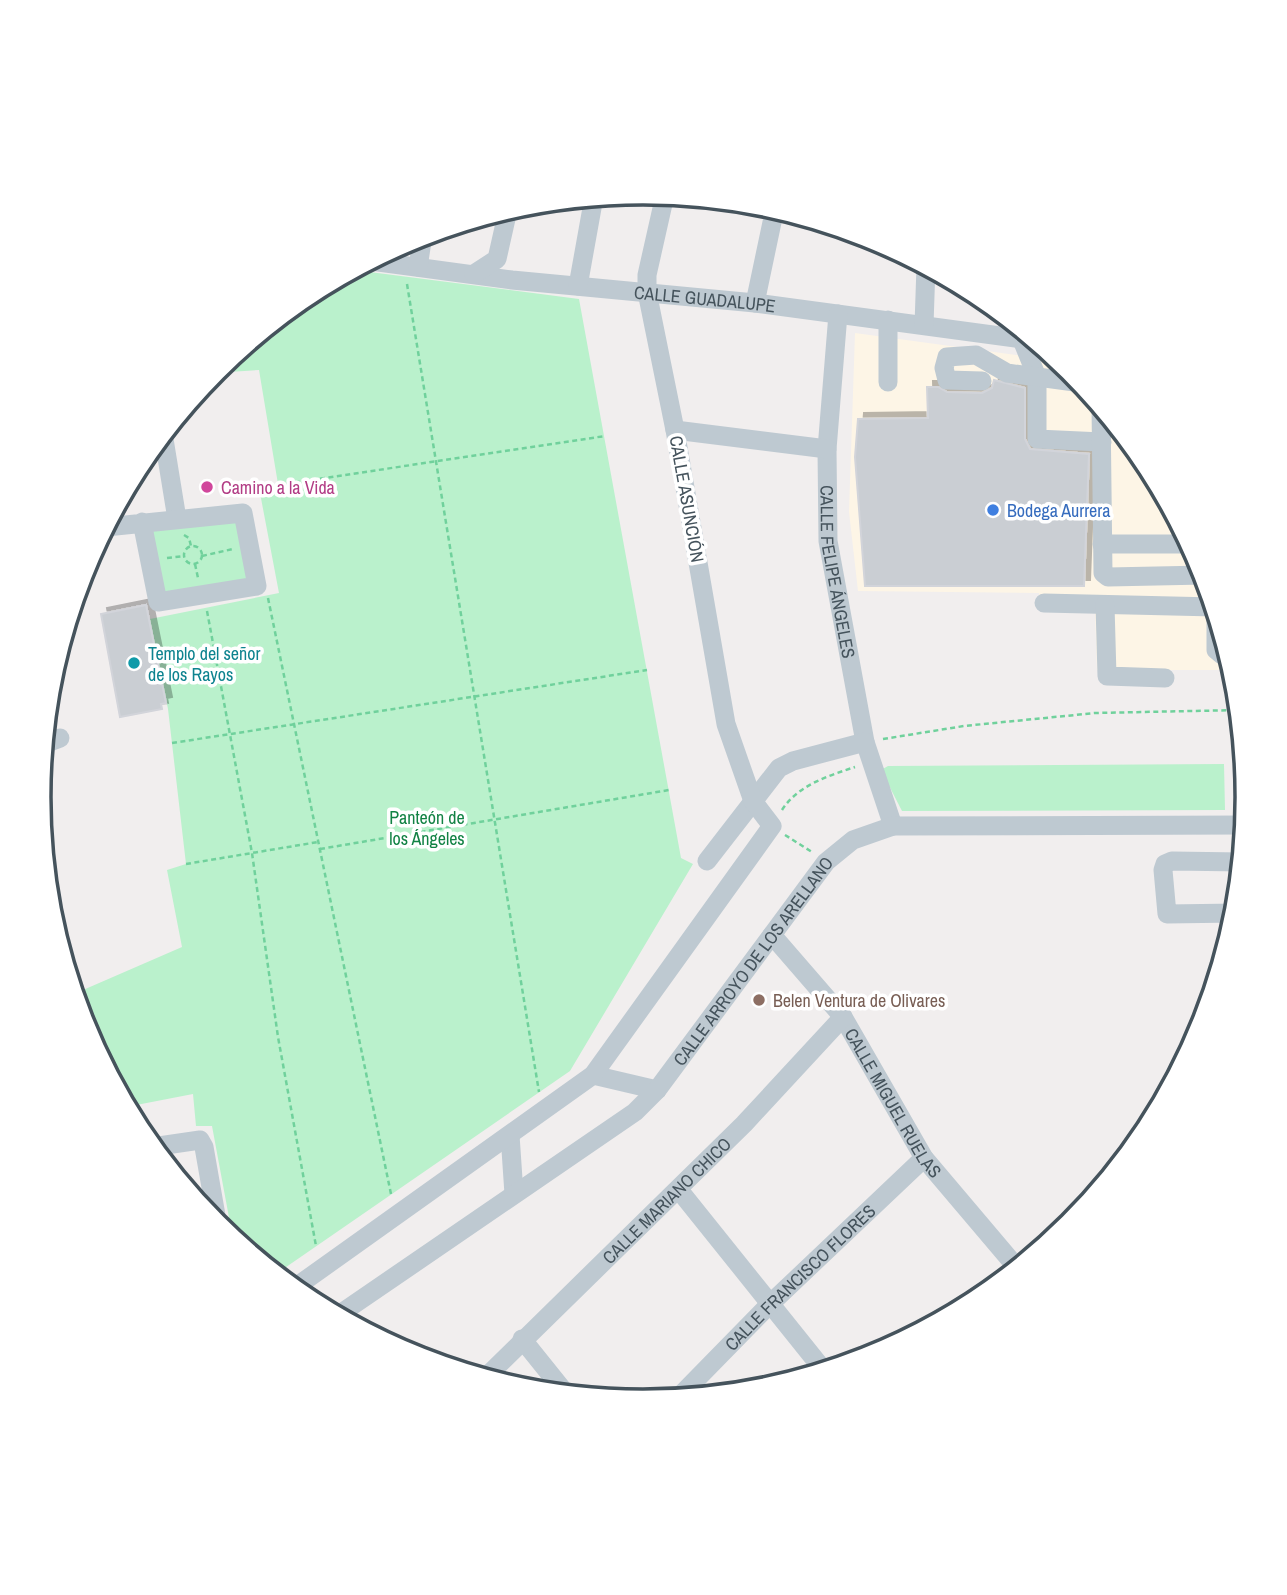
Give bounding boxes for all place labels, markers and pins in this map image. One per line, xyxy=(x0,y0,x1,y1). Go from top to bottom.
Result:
place label: Camino a la Vida xyxy=(221,475,335,500)
marker: Camino a la Vida xyxy=(199,479,215,495)
place label: Bodega Aurrera xyxy=(1007,498,1110,523)
marker: Bodega Aurrera xyxy=(985,502,1001,518)
place label: Templo del señor de los Rayos xyxy=(148,641,260,687)
marker: Templo del señor de los Rayos xyxy=(126,655,142,671)
place label: Belen Ventura de Olivares xyxy=(773,988,945,1013)
marker: Belen Ventura de Olivares xyxy=(751,992,767,1008)

